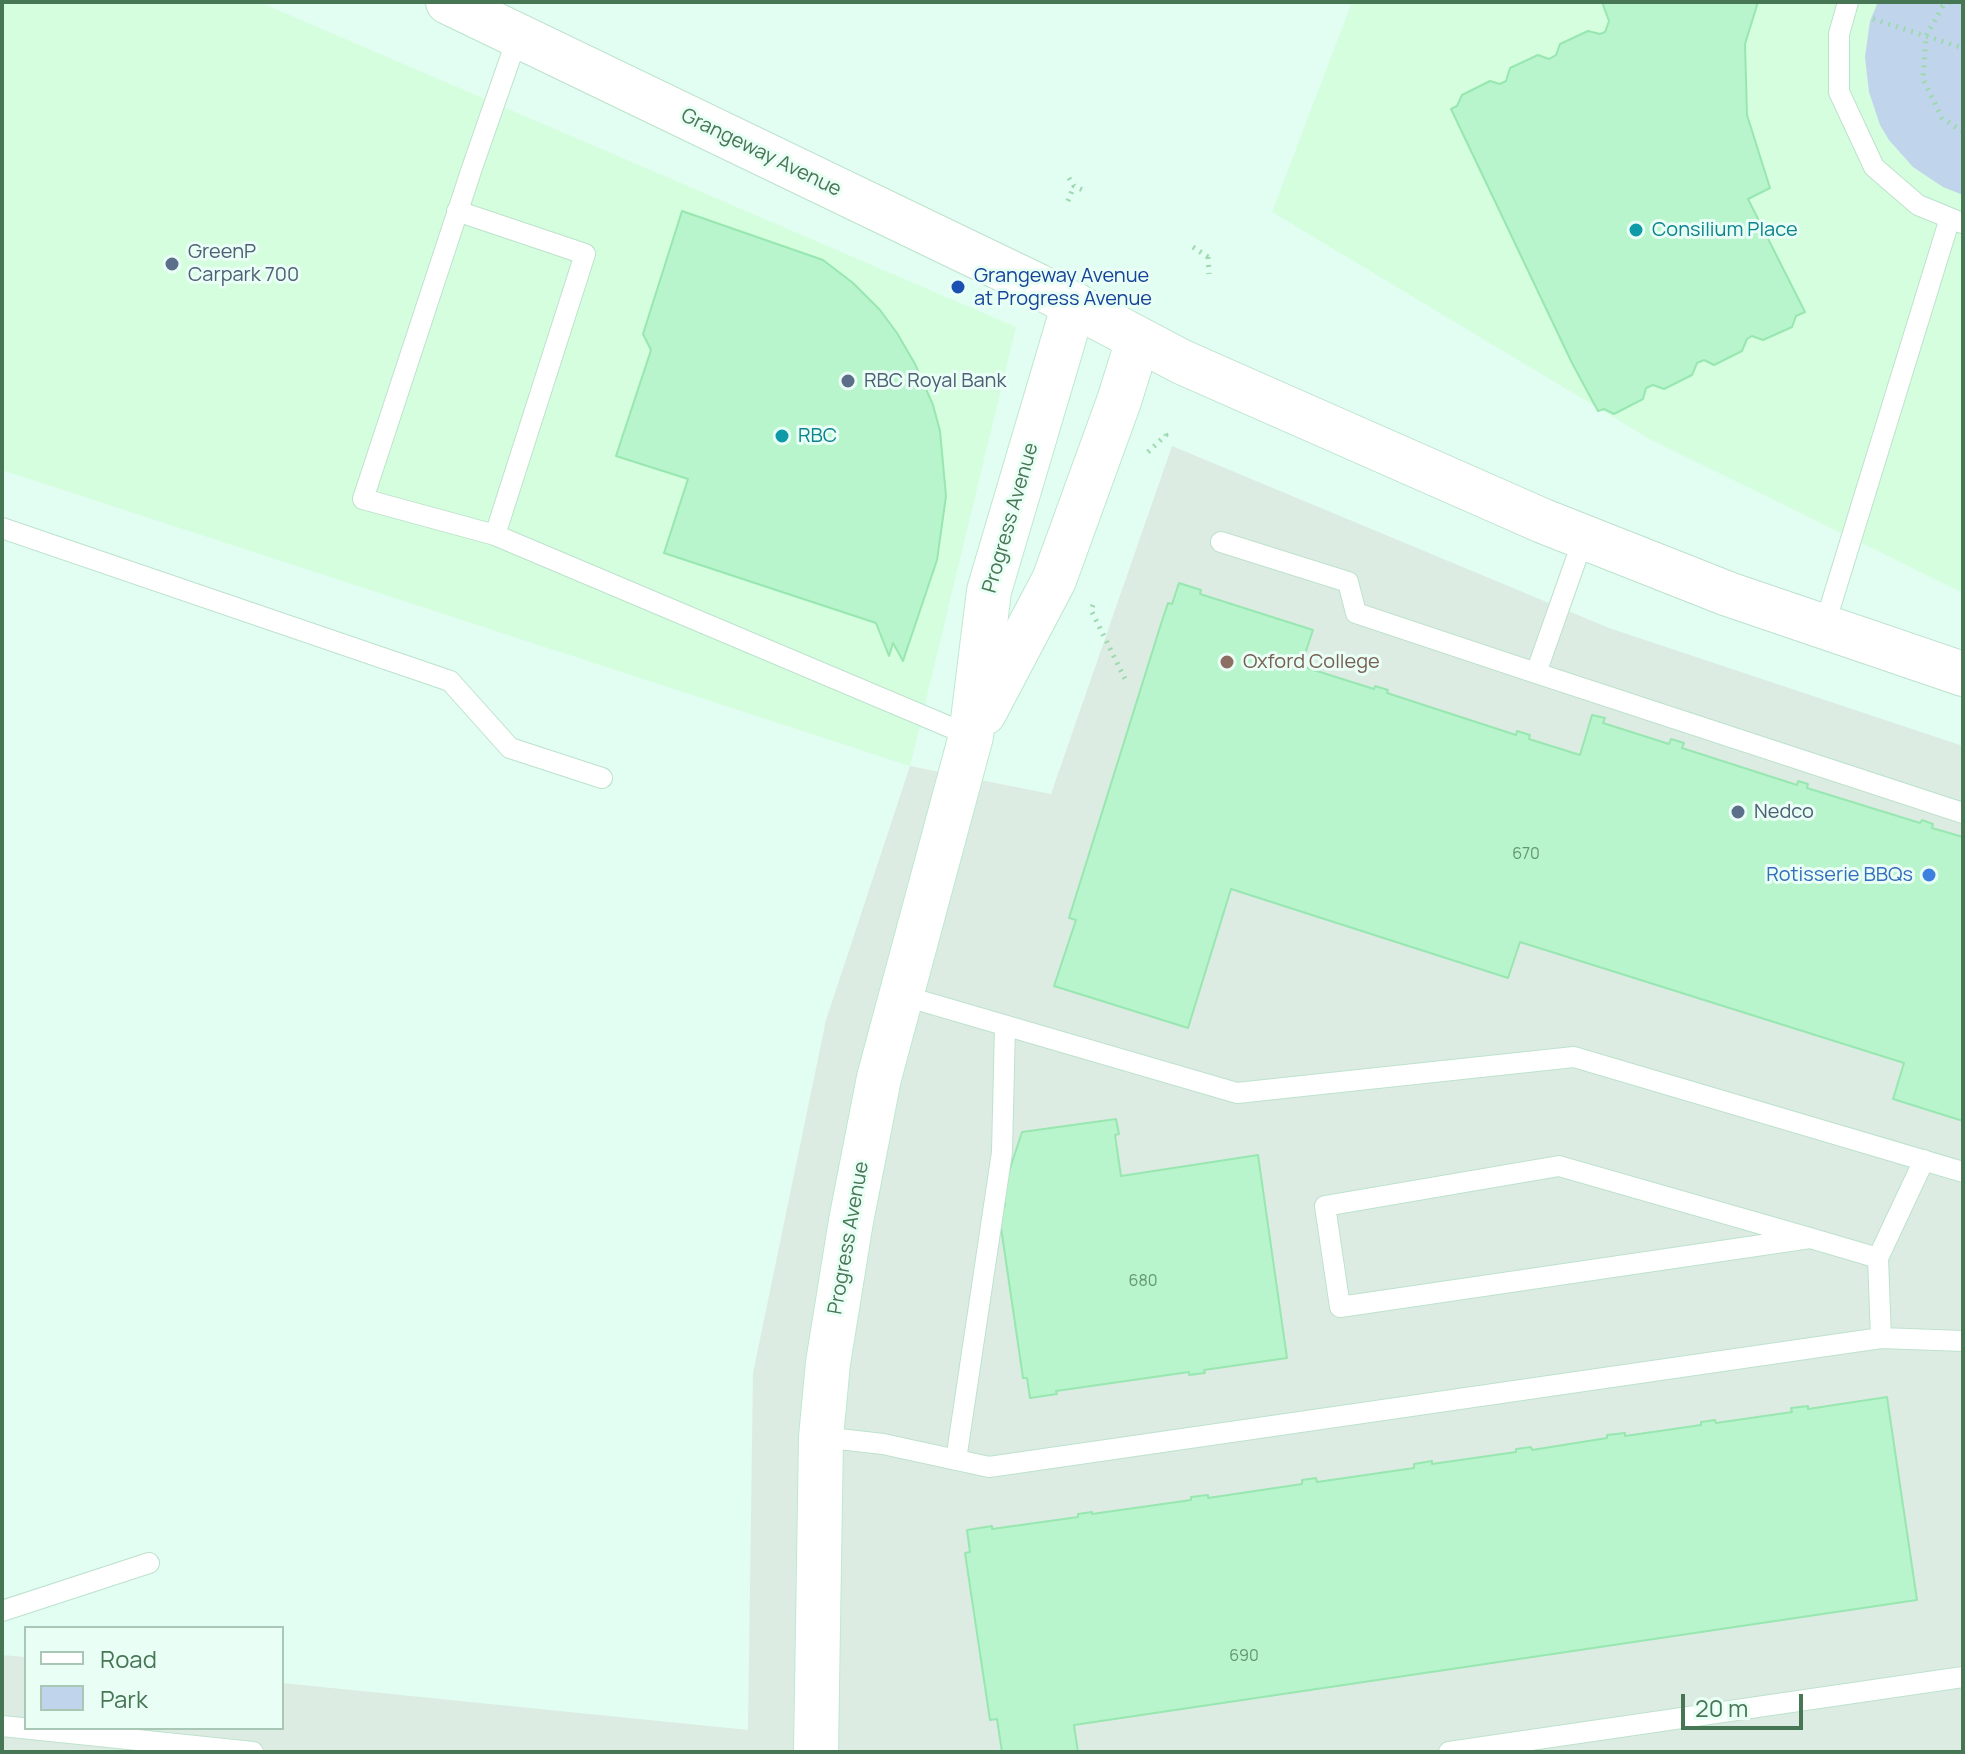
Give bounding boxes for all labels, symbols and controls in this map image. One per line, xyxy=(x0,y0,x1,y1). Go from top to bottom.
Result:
street label: Grangeway Avenue xyxy=(677,104,845,202)
place label: Consilium Place xyxy=(1652,218,1798,242)
marker: Consilium Place xyxy=(1627,221,1645,239)
place label: GreenP Carpark 700 xyxy=(188,240,299,287)
marker: GreenP Carpark 700 xyxy=(163,255,181,273)
place label: Grangeway Avenue at Progress Avenue xyxy=(974,264,1152,311)
marker: Grangeway Avenue at Progress Avenue xyxy=(949,278,967,296)
place label: RBC Royal Bank xyxy=(864,369,1006,393)
marker: RBC Royal Bank xyxy=(839,372,857,390)
place label: RBC xyxy=(798,424,837,448)
marker: RBC xyxy=(773,427,791,445)
street label: Progress Avenue xyxy=(978,440,1044,596)
place label: Oxford College xyxy=(1243,650,1380,674)
marker: Oxford College xyxy=(1218,653,1236,671)
place label: Nedco xyxy=(1754,800,1814,824)
marker: Nedco xyxy=(1729,803,1747,821)
house number: 670 xyxy=(1512,845,1540,865)
place label: Rotisserie BBQs xyxy=(1766,863,1913,887)
marker: Rotisserie BBQs xyxy=(1920,866,1938,884)
street label: Progress Avenue xyxy=(824,1160,874,1316)
house number: 680 xyxy=(1129,1272,1157,1292)
legend xyxy=(24,1626,284,1730)
text: Road xyxy=(100,1642,157,1675)
house number: 690 xyxy=(1229,1647,1259,1667)
scale bar xyxy=(1685,1678,1807,1728)
text: Park xyxy=(100,1682,148,1715)
text: 20 m xyxy=(1695,1691,1748,1724)

